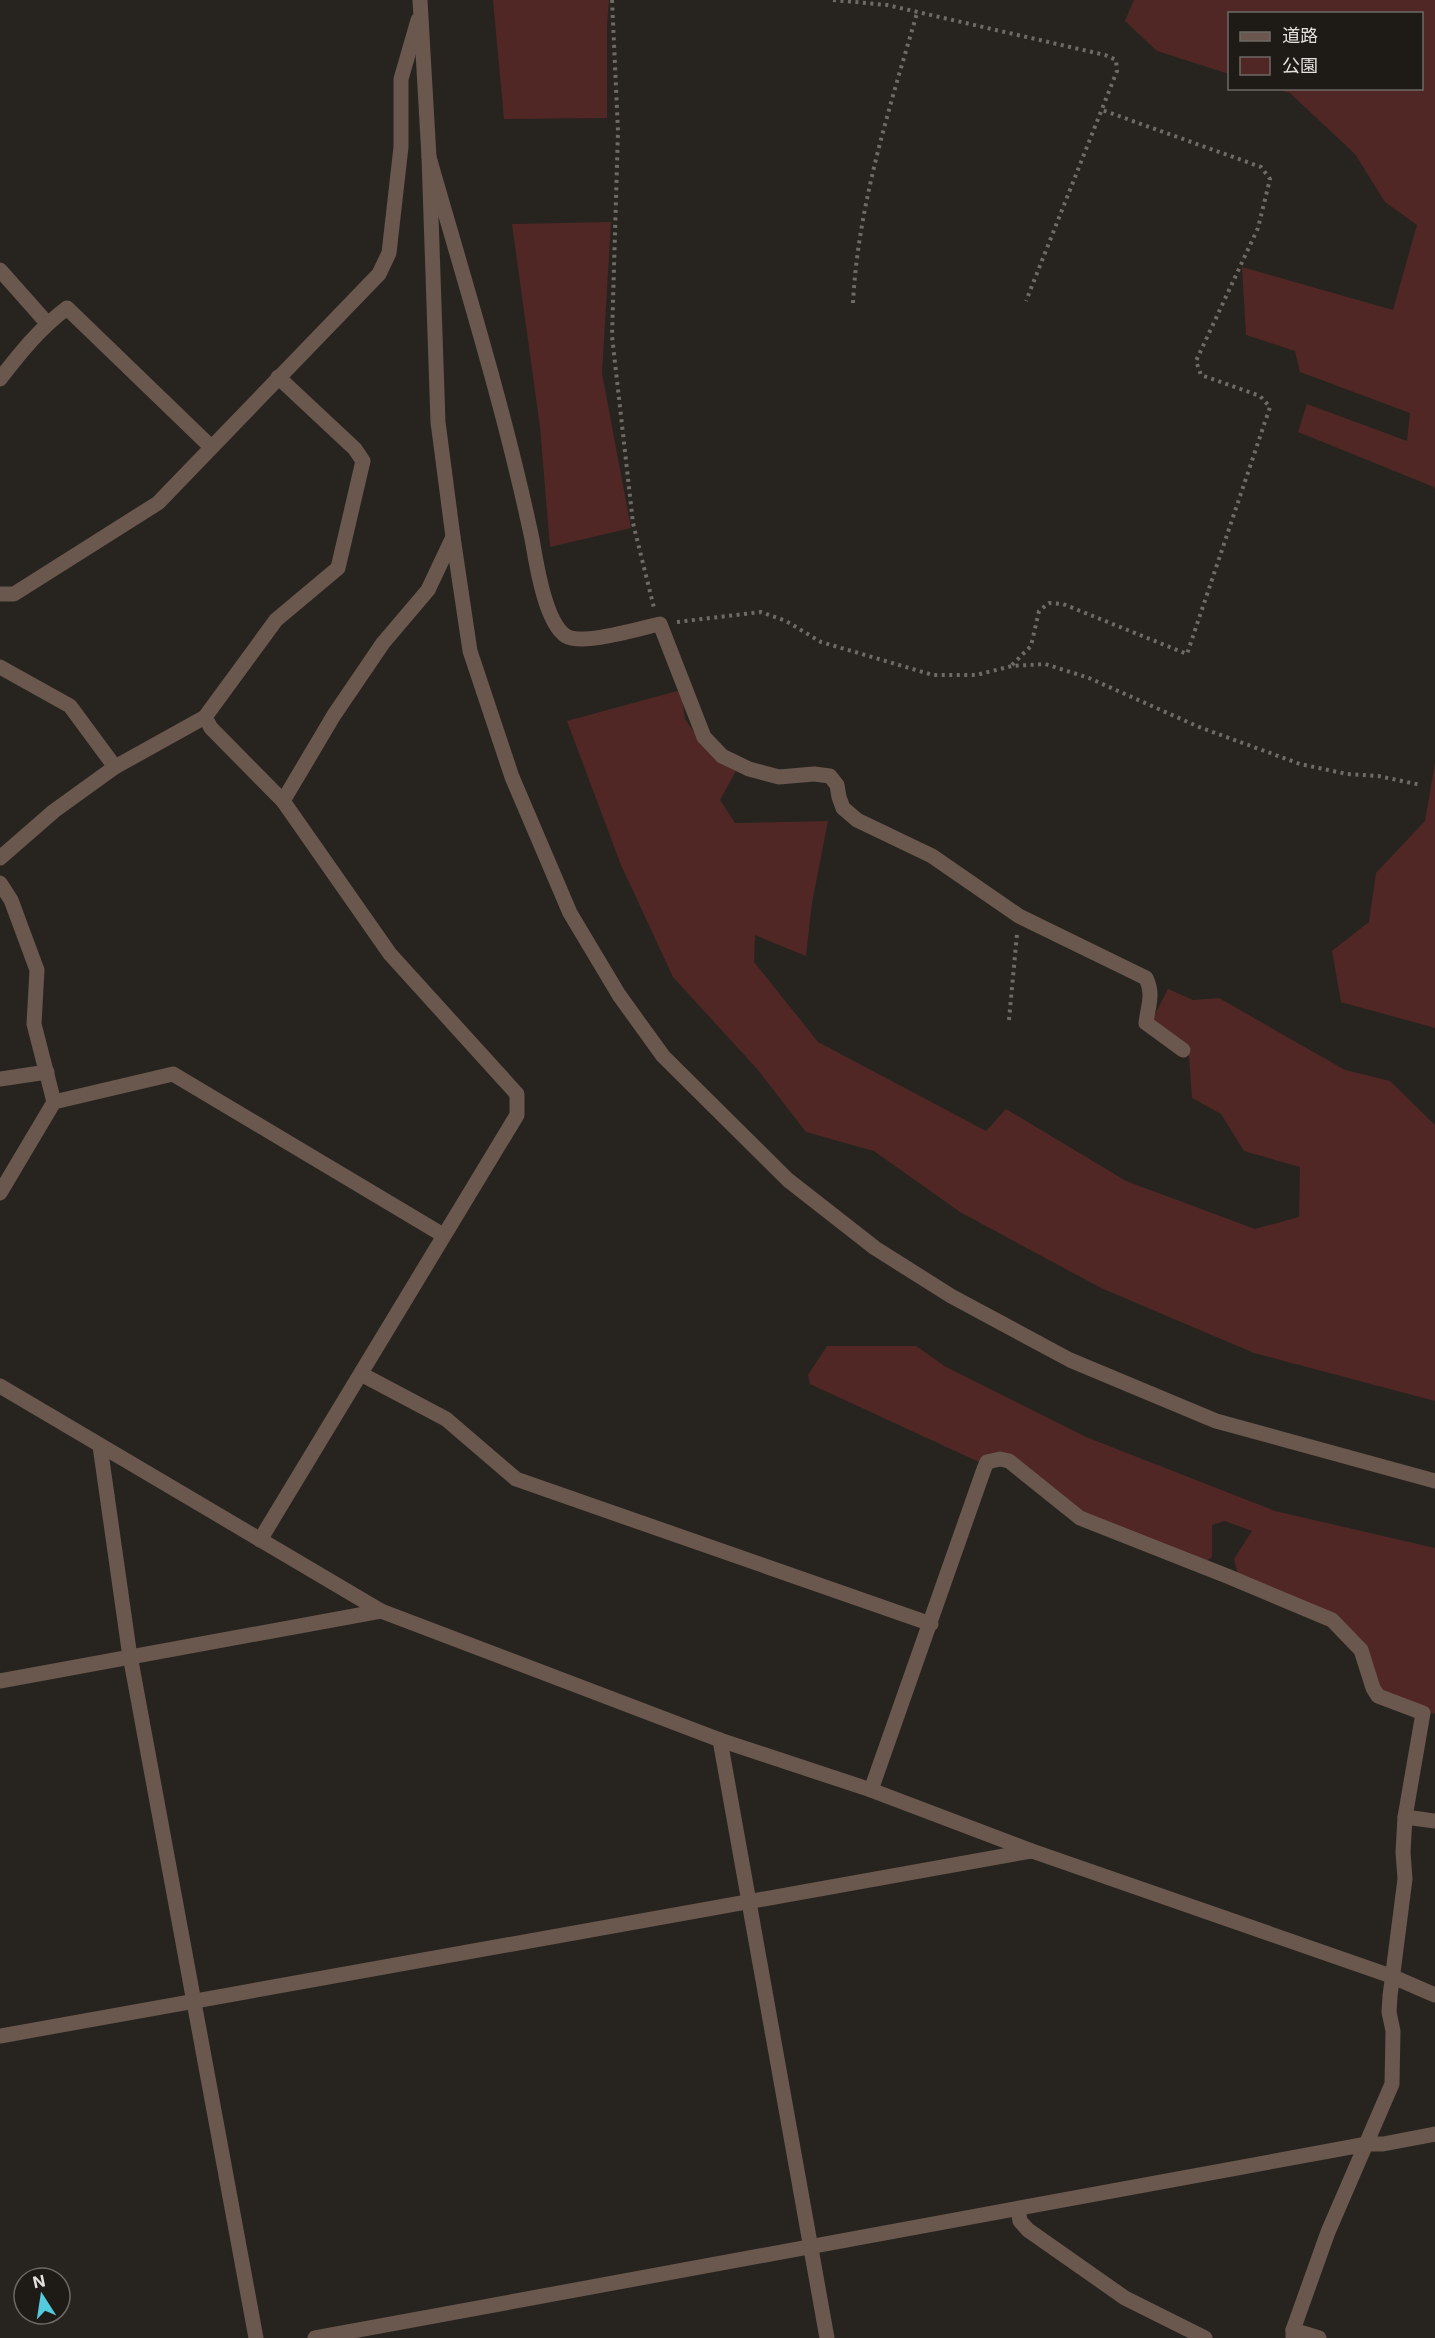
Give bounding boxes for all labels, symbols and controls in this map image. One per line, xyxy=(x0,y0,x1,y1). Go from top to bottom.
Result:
legend xyxy=(1228,12,1423,90)
text: 道路 xyxy=(1282,25,1318,46)
text: 公園 xyxy=(1282,55,1318,76)
north arrow xyxy=(12,2266,72,2326)
text: N xyxy=(31,2270,47,2292)

